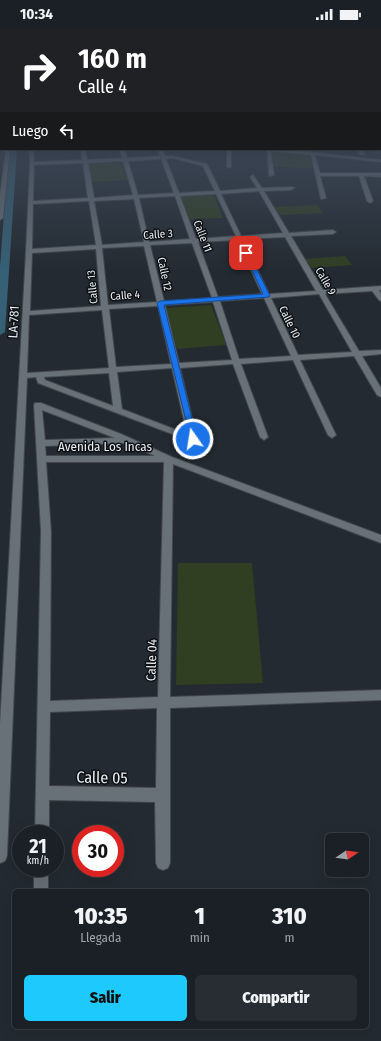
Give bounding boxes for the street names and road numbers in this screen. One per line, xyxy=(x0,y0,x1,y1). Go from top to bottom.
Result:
street label: Calle 11 xyxy=(191,218,215,254)
street label: Calle 3 xyxy=(143,227,173,242)
street label: Calle 12 xyxy=(155,256,174,292)
street label: Calle 9 xyxy=(312,265,339,297)
street label: Calle 13 xyxy=(85,270,100,304)
street label: Calle 4 xyxy=(110,288,141,303)
street label: Calle 10 xyxy=(276,304,303,341)
street label: LA-781 xyxy=(5,305,22,339)
street label: Avenida Los Incas xyxy=(58,439,152,454)
street label: Calle 04 xyxy=(143,639,160,681)
street label: Calle 05 xyxy=(76,768,128,787)

